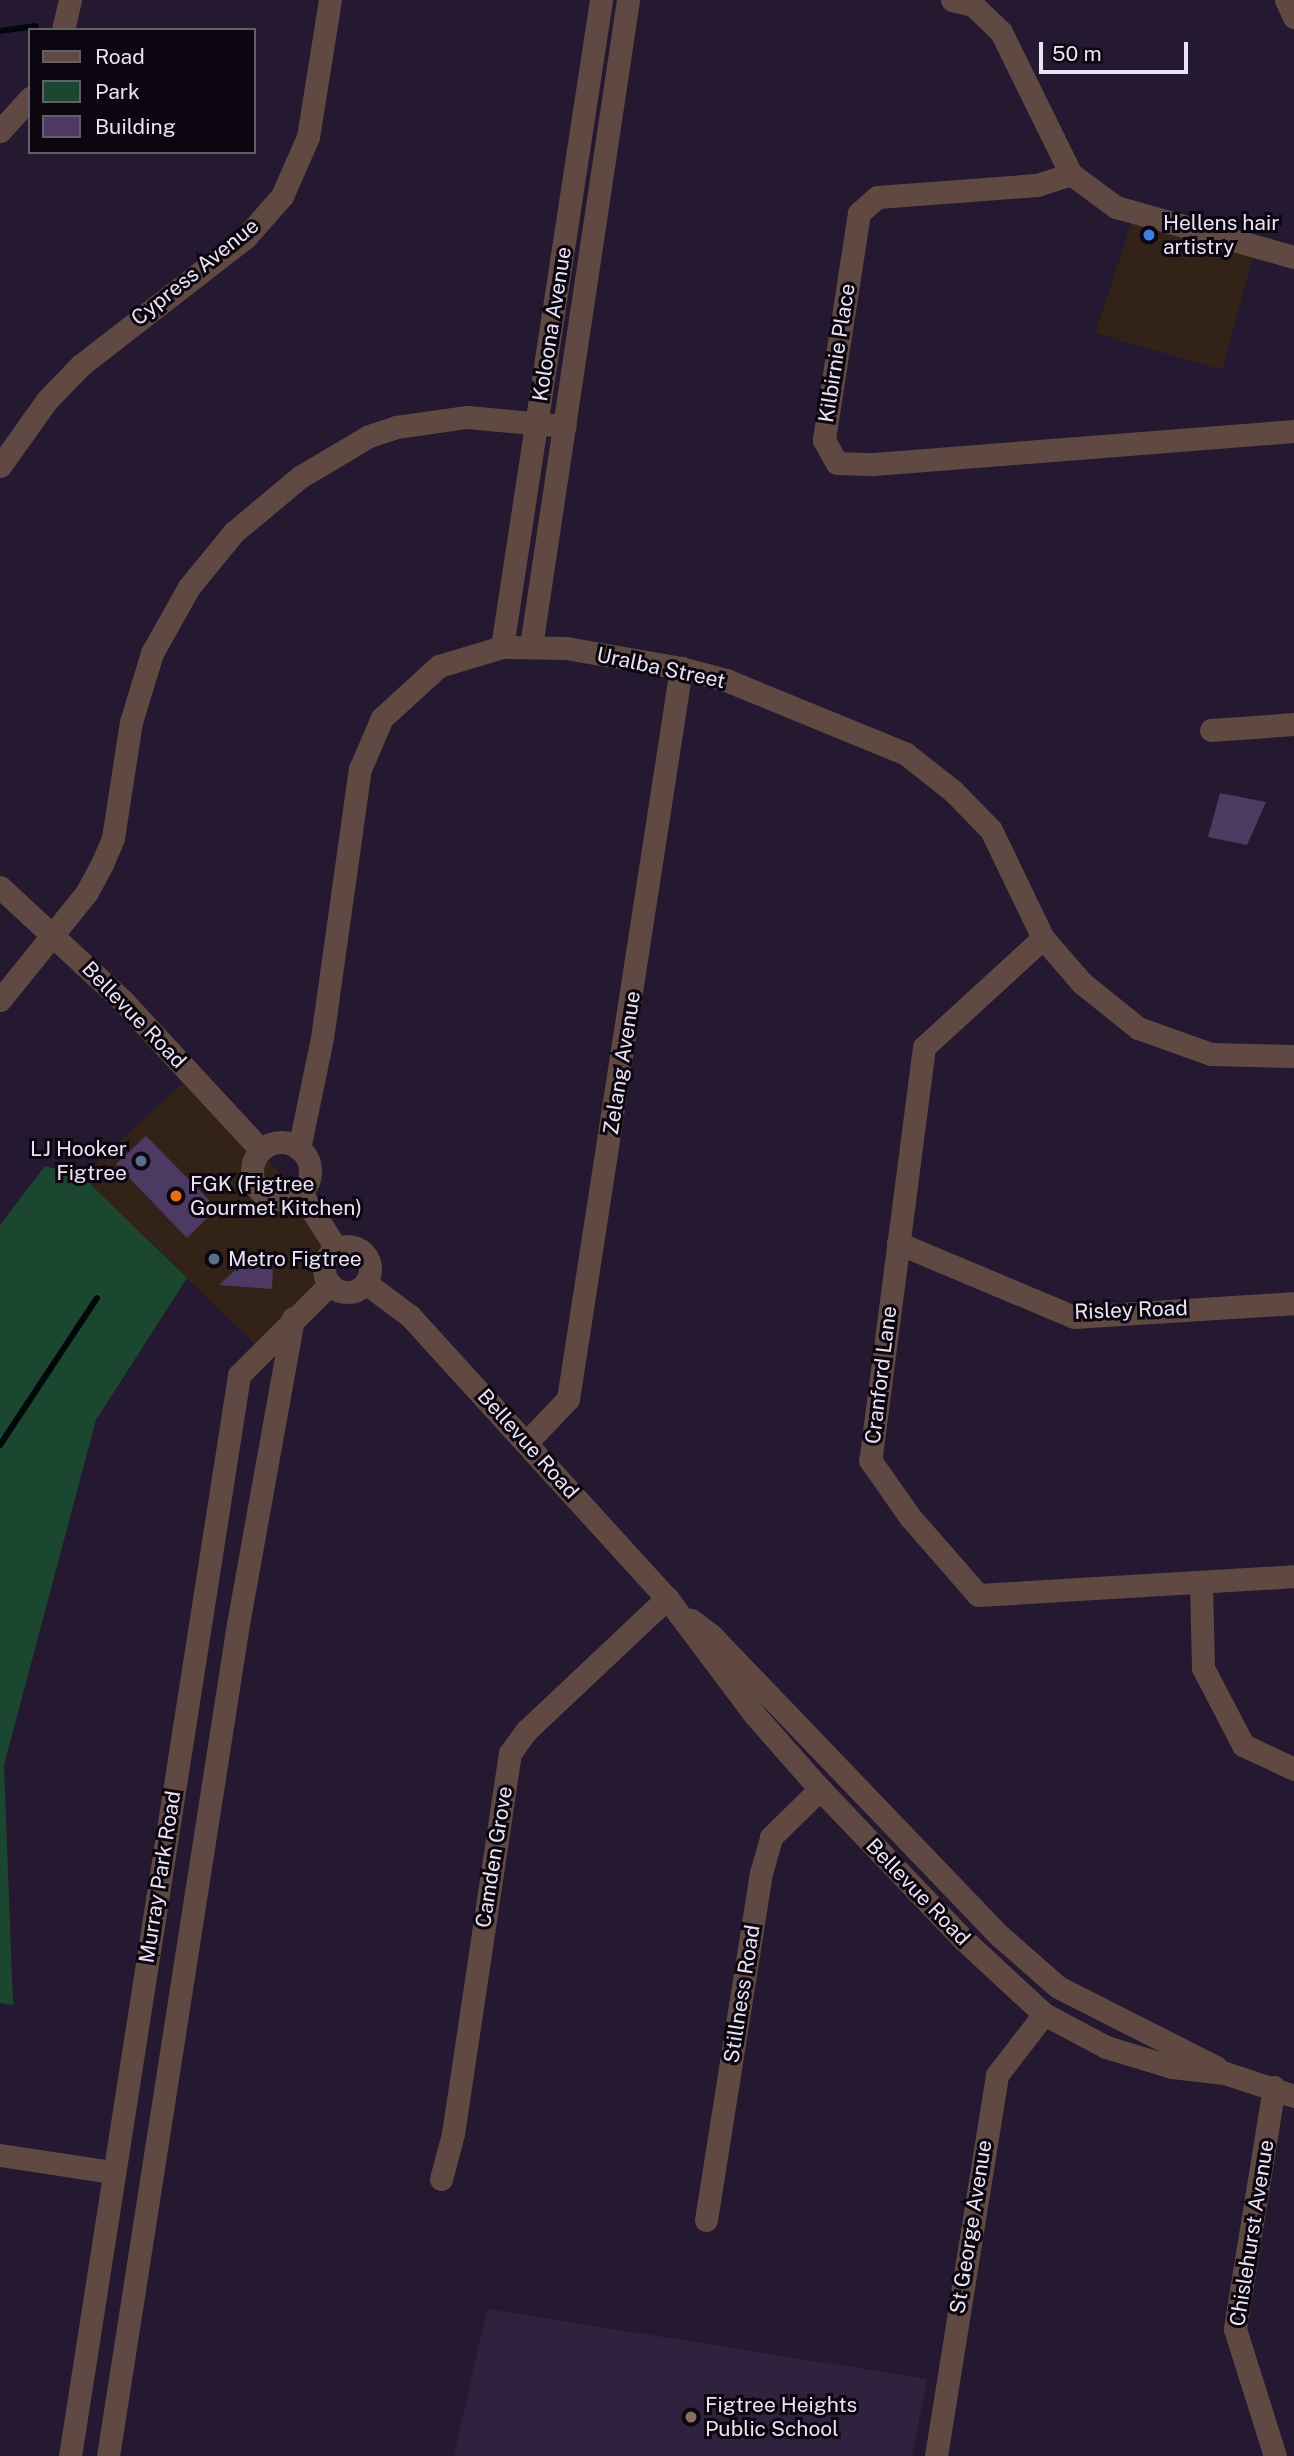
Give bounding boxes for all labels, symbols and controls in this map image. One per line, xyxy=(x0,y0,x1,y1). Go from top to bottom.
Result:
legend xyxy=(28,28,256,154)
scale bar xyxy=(1042,28,1191,72)
text: 50 m xyxy=(1052,41,1102,66)
text: Road xyxy=(95,44,145,69)
text: Park xyxy=(95,79,140,104)
text: Building xyxy=(95,114,176,139)
place label: Hellens hair artistry xyxy=(1163,210,1280,260)
street label: Cypress Avenue xyxy=(126,213,264,331)
marker: Hellens hair artistry xyxy=(1141,227,1157,243)
street label: Koloona Avenue xyxy=(527,245,577,403)
street label: Kilbirnie Place xyxy=(814,282,860,424)
street label: Uralba Street xyxy=(594,642,728,694)
street label: Bellevue Road xyxy=(77,956,191,1074)
street label: Zelang Avenue xyxy=(598,989,646,1137)
place label: LJ Hooker Figtree xyxy=(30,1136,127,1186)
marker: LJ Hooker Figtree xyxy=(133,1153,149,1169)
place label: FGK (Figtree Gourmet Kitchen) xyxy=(190,1171,362,1221)
marker: FGK (Figtree Gourmet Kitchen) xyxy=(168,1188,184,1204)
place label: Metro Figtree xyxy=(228,1246,362,1272)
marker: Metro Figtree xyxy=(206,1251,222,1267)
street label: Risley Road xyxy=(1074,1295,1188,1325)
street label: Cranford Lane xyxy=(860,1305,902,1445)
street label: Bellevue Road xyxy=(472,1384,584,1504)
street label: Camden Grove xyxy=(470,1784,518,1930)
street label: Murray Park Road xyxy=(134,1789,186,1965)
street label: Bellevue Road xyxy=(861,1833,975,1951)
street label: Stillness Road xyxy=(719,1923,765,2065)
street label: St George Avenue xyxy=(945,2138,997,2316)
street label: Chislehurst Avenue xyxy=(1225,2138,1279,2328)
place label: Figtree Heights Public School xyxy=(705,2392,857,2442)
marker: Figtree Heights Public School xyxy=(683,2409,699,2425)

